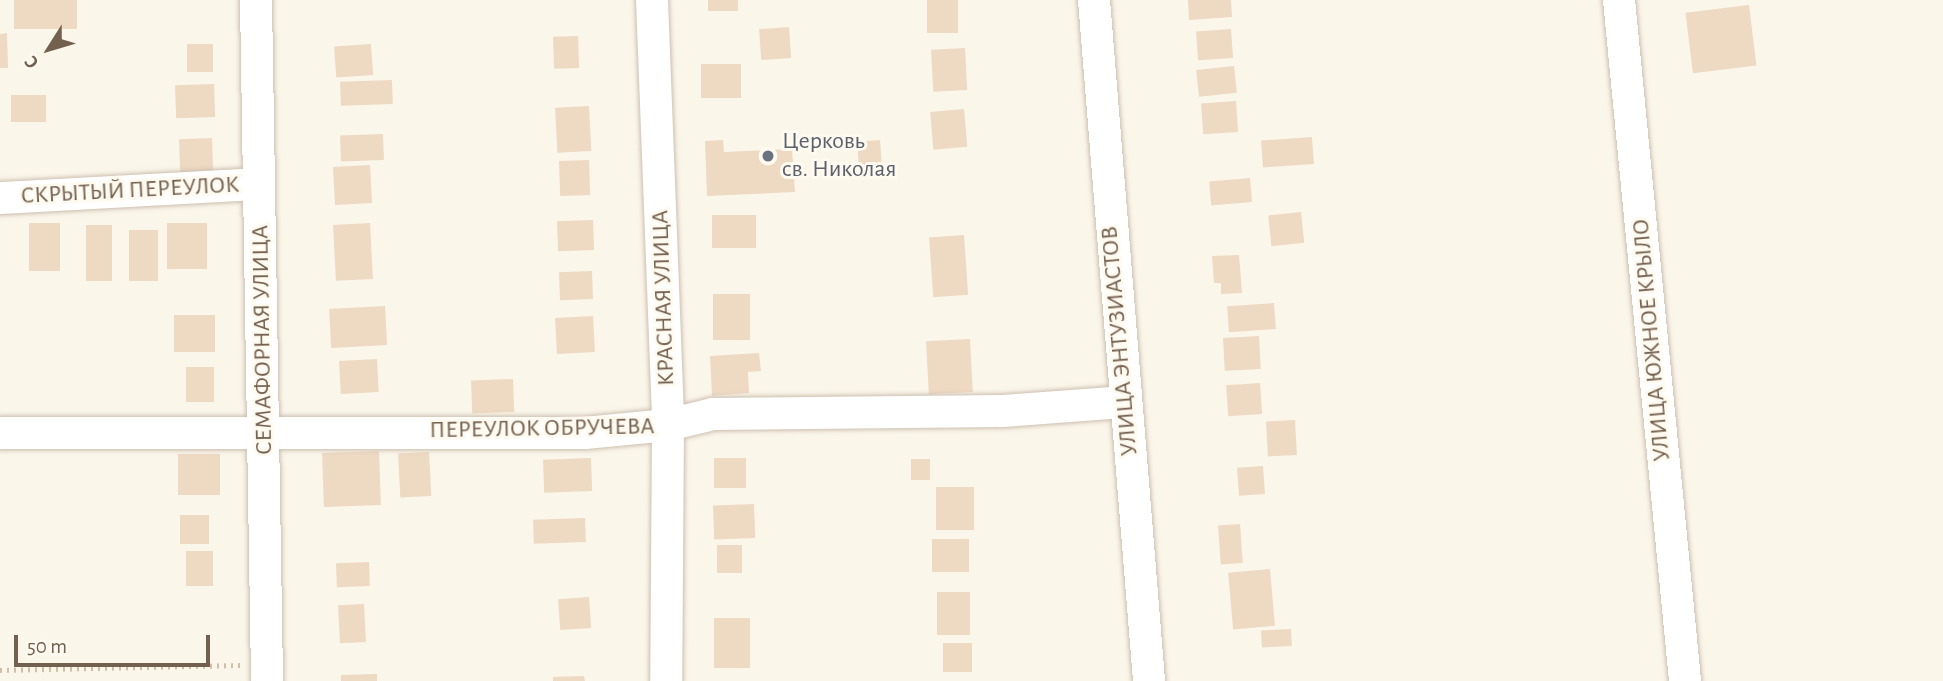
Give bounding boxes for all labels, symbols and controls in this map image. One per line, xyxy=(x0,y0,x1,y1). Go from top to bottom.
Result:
north arrow xyxy=(14,14,84,84)
text: С xyxy=(21,52,43,72)
place label: Церковь св. Николая xyxy=(782,128,896,184)
marker: Церковь св. Николая xyxy=(760,148,776,164)
street label: СКРЫТЫЙ ПЕРЕУЛОК xyxy=(20,171,240,211)
street label: КРАСНАЯ УЛИЦА xyxy=(647,210,681,386)
street label: УЛИЦА ЮЖНОЕ КРЫЛО xyxy=(1627,218,1677,462)
street label: СЕМАФОРНАЯ УЛИЦА xyxy=(247,225,279,455)
street label: УЛИЦА ЭНТУЗИАСТОВ xyxy=(1096,225,1144,457)
street label: ПЕРЕУЛОК ОБРУЧЕВА xyxy=(429,413,655,445)
scale bar xyxy=(18,622,214,666)
text: 50 m xyxy=(27,636,67,657)

